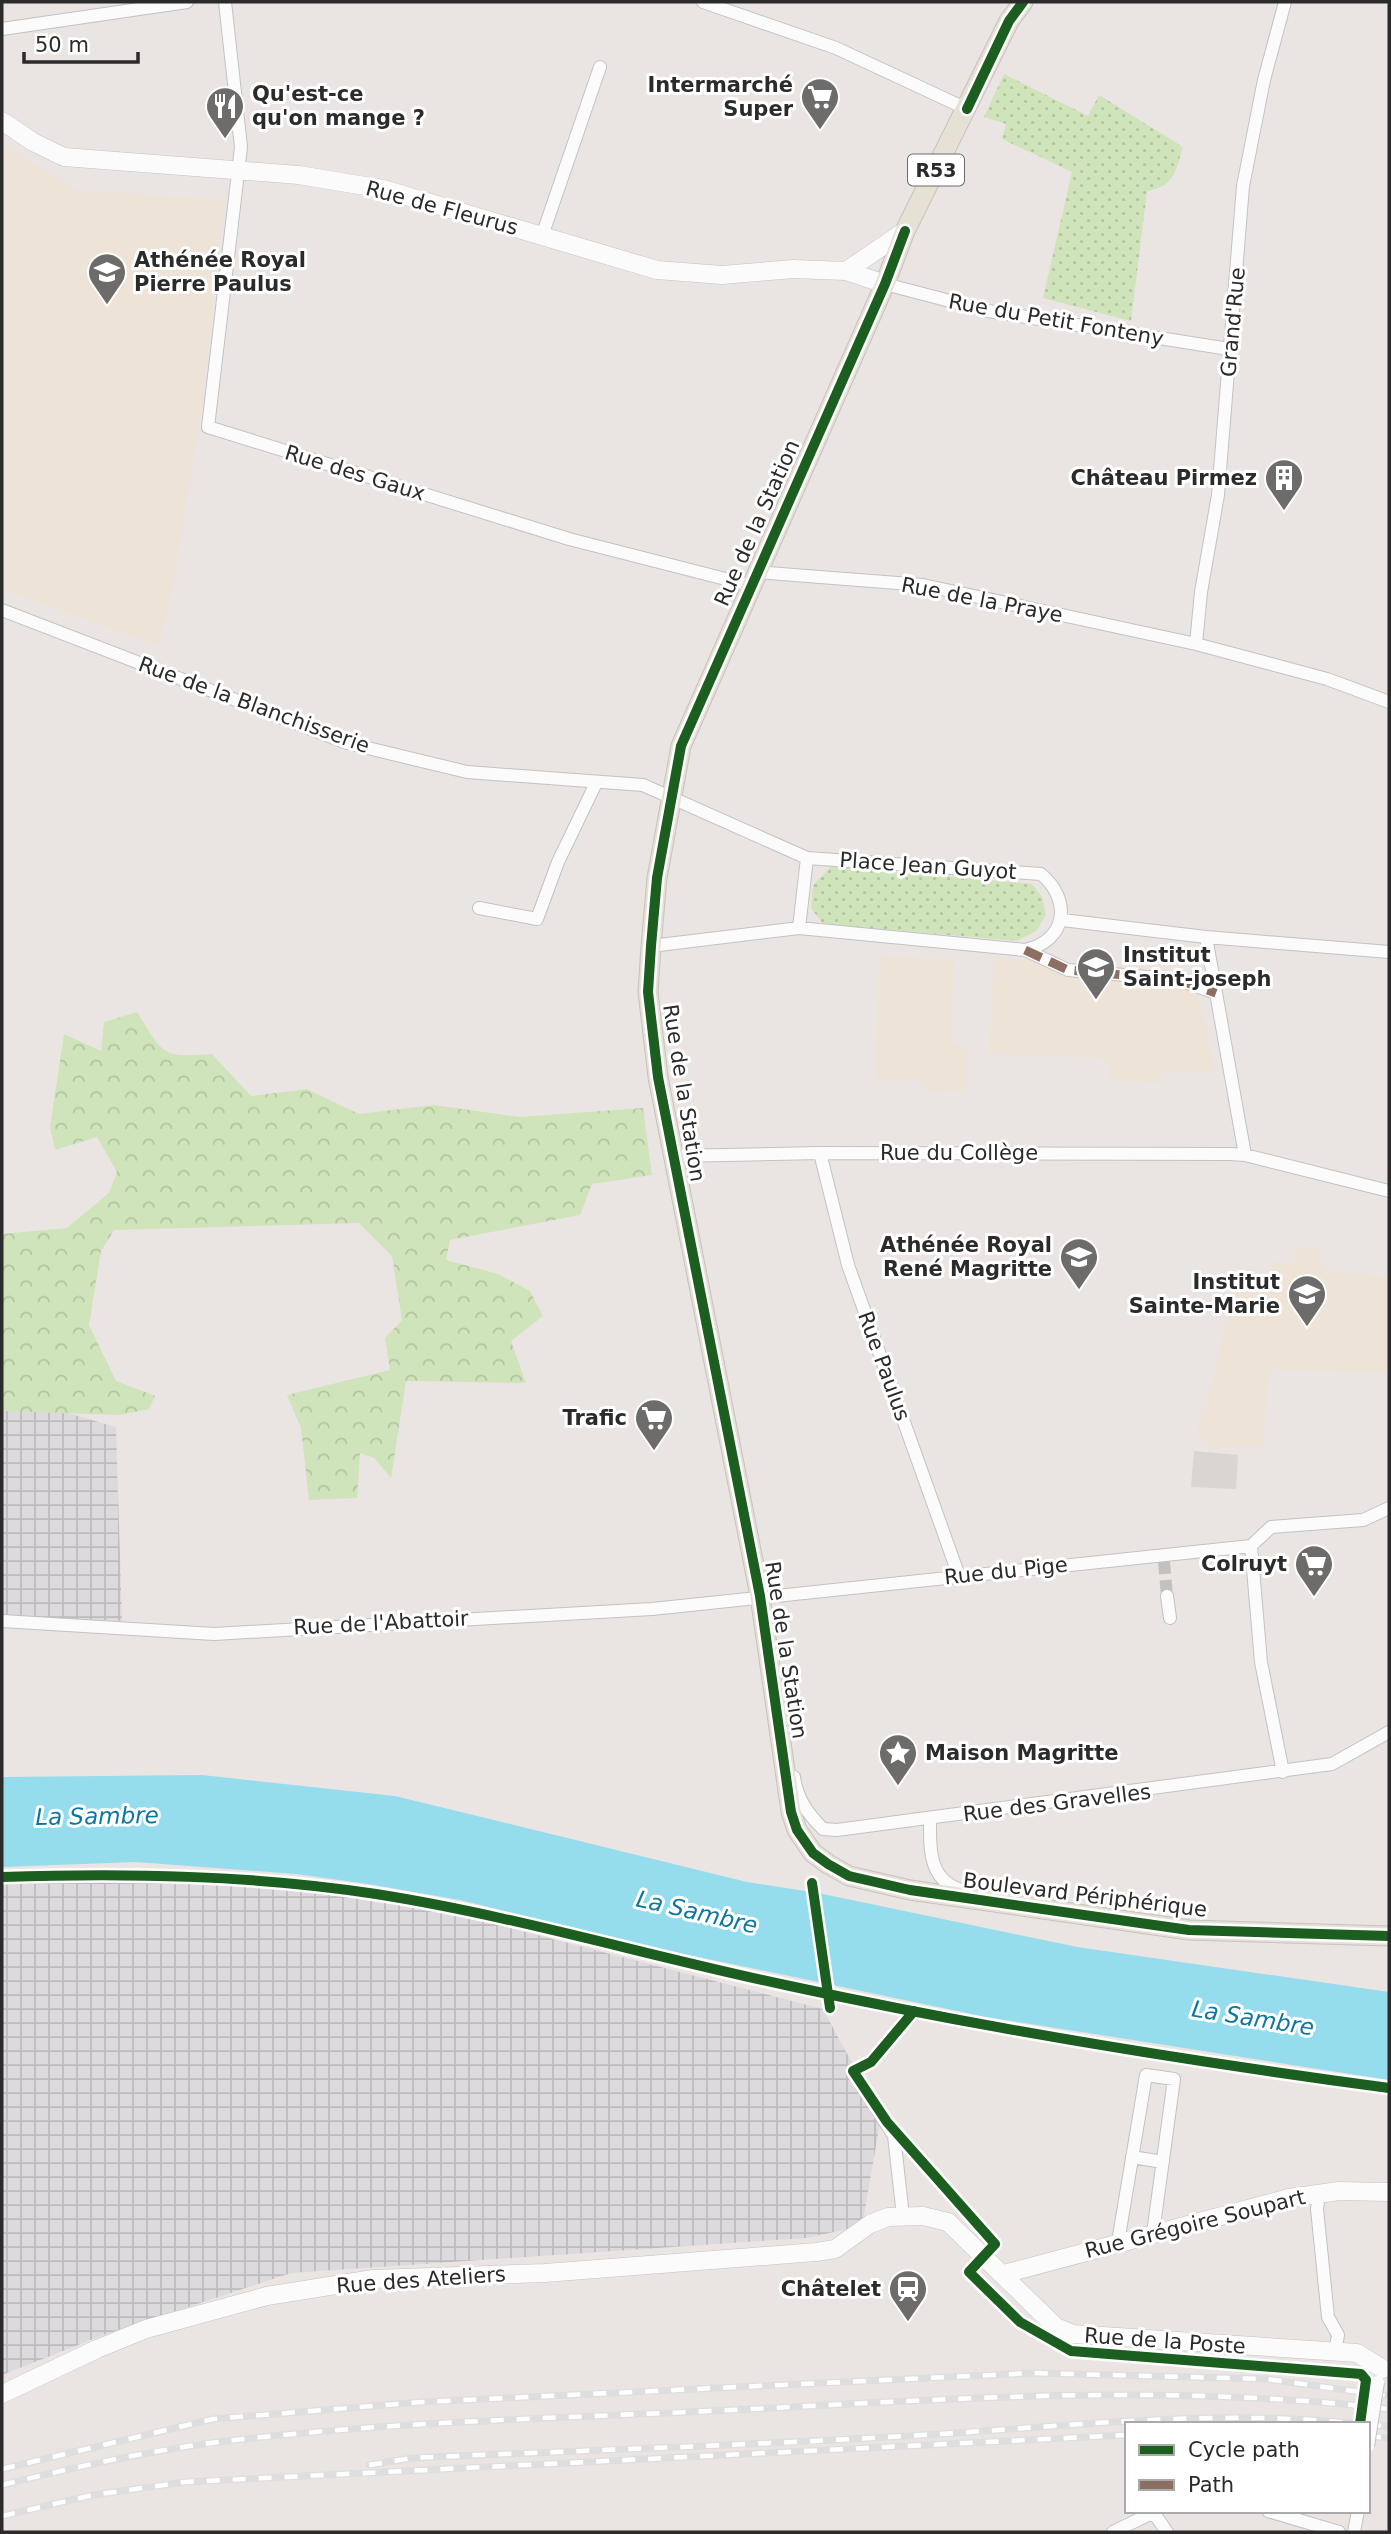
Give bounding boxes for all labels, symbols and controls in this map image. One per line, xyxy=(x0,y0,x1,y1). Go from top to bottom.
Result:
scale bar xyxy=(24,21,138,65)
text: 50 m xyxy=(35,33,89,57)
place label: Intermarché Super xyxy=(648,73,794,121)
supermarket icon: Intermarché Super xyxy=(799,76,841,131)
place label: Qu'est-ce qu'on mange ? xyxy=(252,82,425,130)
restaurant icon: Qu'est-ce qu'on mange ? xyxy=(204,85,246,140)
road number: R53 xyxy=(908,154,964,186)
street label: Rue de Fleurus xyxy=(363,176,521,240)
place label: Athénée Royal Pierre Paulus xyxy=(134,248,306,296)
school or university icon: Athénée Royal Pierre Paulus xyxy=(86,251,128,306)
street label: Grand'Rue xyxy=(1216,266,1250,378)
street label: Rue du Petit Fonteny xyxy=(947,289,1165,351)
street label: Rue de la Station xyxy=(710,436,804,610)
street label: Rue des Gaux xyxy=(282,440,428,506)
building icon: Château Pirmez xyxy=(1263,457,1305,512)
place label: Château Pirmez xyxy=(1070,466,1257,490)
street label: Rue de la Praye xyxy=(899,573,1065,627)
street label: Rue de la Blanchisserie xyxy=(135,652,373,758)
street label: Place Jean Guyot xyxy=(839,848,1017,884)
place label: Institut Saint-joseph xyxy=(1123,943,1272,991)
school or university icon: Institut Saint-joseph xyxy=(1075,946,1117,1001)
street label: Rue de la Station xyxy=(658,1002,710,1184)
street label: Rue du Collège xyxy=(880,1141,1038,1165)
place label: Athénée Royal René Magritte xyxy=(880,1233,1052,1281)
school or university icon: Athénée Royal René Magritte xyxy=(1058,1236,1100,1291)
place label: Institut Sainte-Marie xyxy=(1129,1270,1280,1318)
school or university icon: Institut Sainte-Marie xyxy=(1286,1273,1328,1328)
street label: Rue Paulus xyxy=(853,1308,915,1424)
supermarket icon: Trafic xyxy=(633,1397,675,1452)
place label: Trafic xyxy=(562,1406,627,1430)
supermarket icon: Colruyt xyxy=(1293,1543,1335,1598)
place label: Colruyt xyxy=(1201,1552,1287,1576)
street label: Rue du Pige xyxy=(943,1553,1069,1589)
street label: Rue de la Station xyxy=(760,1559,812,1741)
street label: Rue de l'Abattoir xyxy=(293,1606,470,1640)
place icon: Maison Magritte xyxy=(877,1732,919,1787)
place label: Maison Magritte xyxy=(925,1741,1118,1765)
street label: Rue des Gravelles xyxy=(962,1780,1152,1826)
water label: La Sambre xyxy=(35,1802,159,1830)
street label: Boulevard Périphérique xyxy=(962,1868,1208,1922)
water label: La Sambre xyxy=(634,1885,760,1939)
water label: La Sambre xyxy=(1190,1995,1316,2041)
street label: Rue Grégoire Soupart xyxy=(1082,2185,1308,2263)
street label: Rue des Ateliers xyxy=(336,2262,506,2298)
station icon: Châtelet xyxy=(887,2268,929,2323)
place label: Châtelet xyxy=(781,2277,881,2301)
street label: Rue de la Poste xyxy=(1084,2323,1246,2359)
legend xyxy=(1125,2422,1370,2513)
text: Cycle path xyxy=(1188,2438,1300,2462)
text: Path xyxy=(1188,2473,1234,2497)

